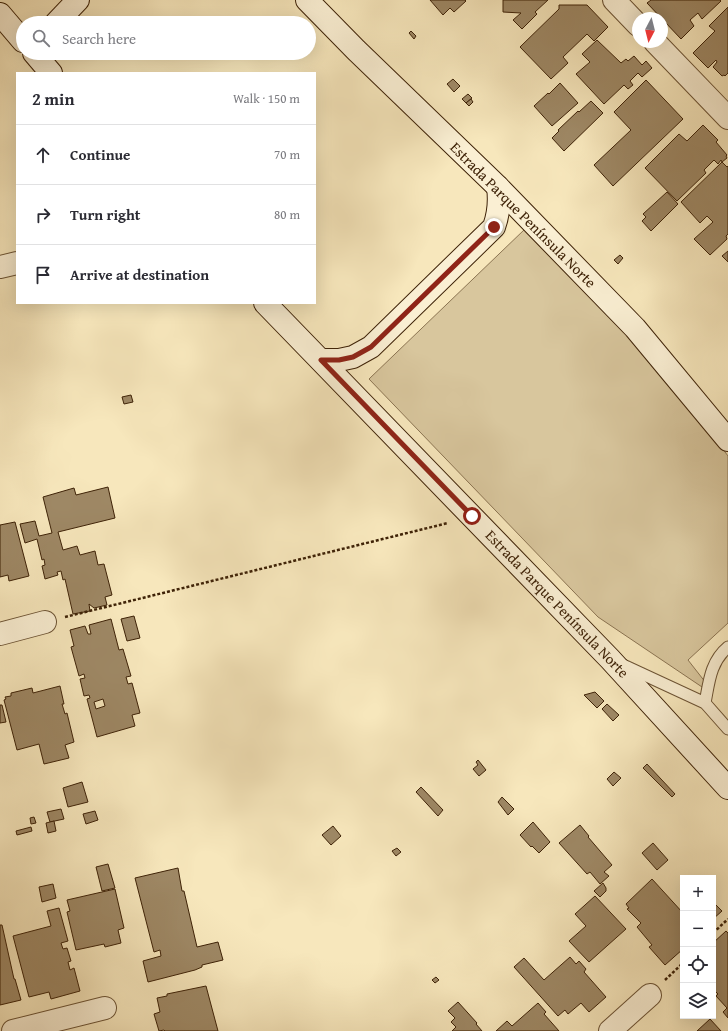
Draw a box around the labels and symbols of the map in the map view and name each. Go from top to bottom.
north arrow [632,12,668,48]
street label: Estrada Parque Península Norte [446,137,601,292]
route end [485,218,503,236]
route start [463,507,481,525]
street label: Estrada Parque Península Norte [481,525,634,682]

